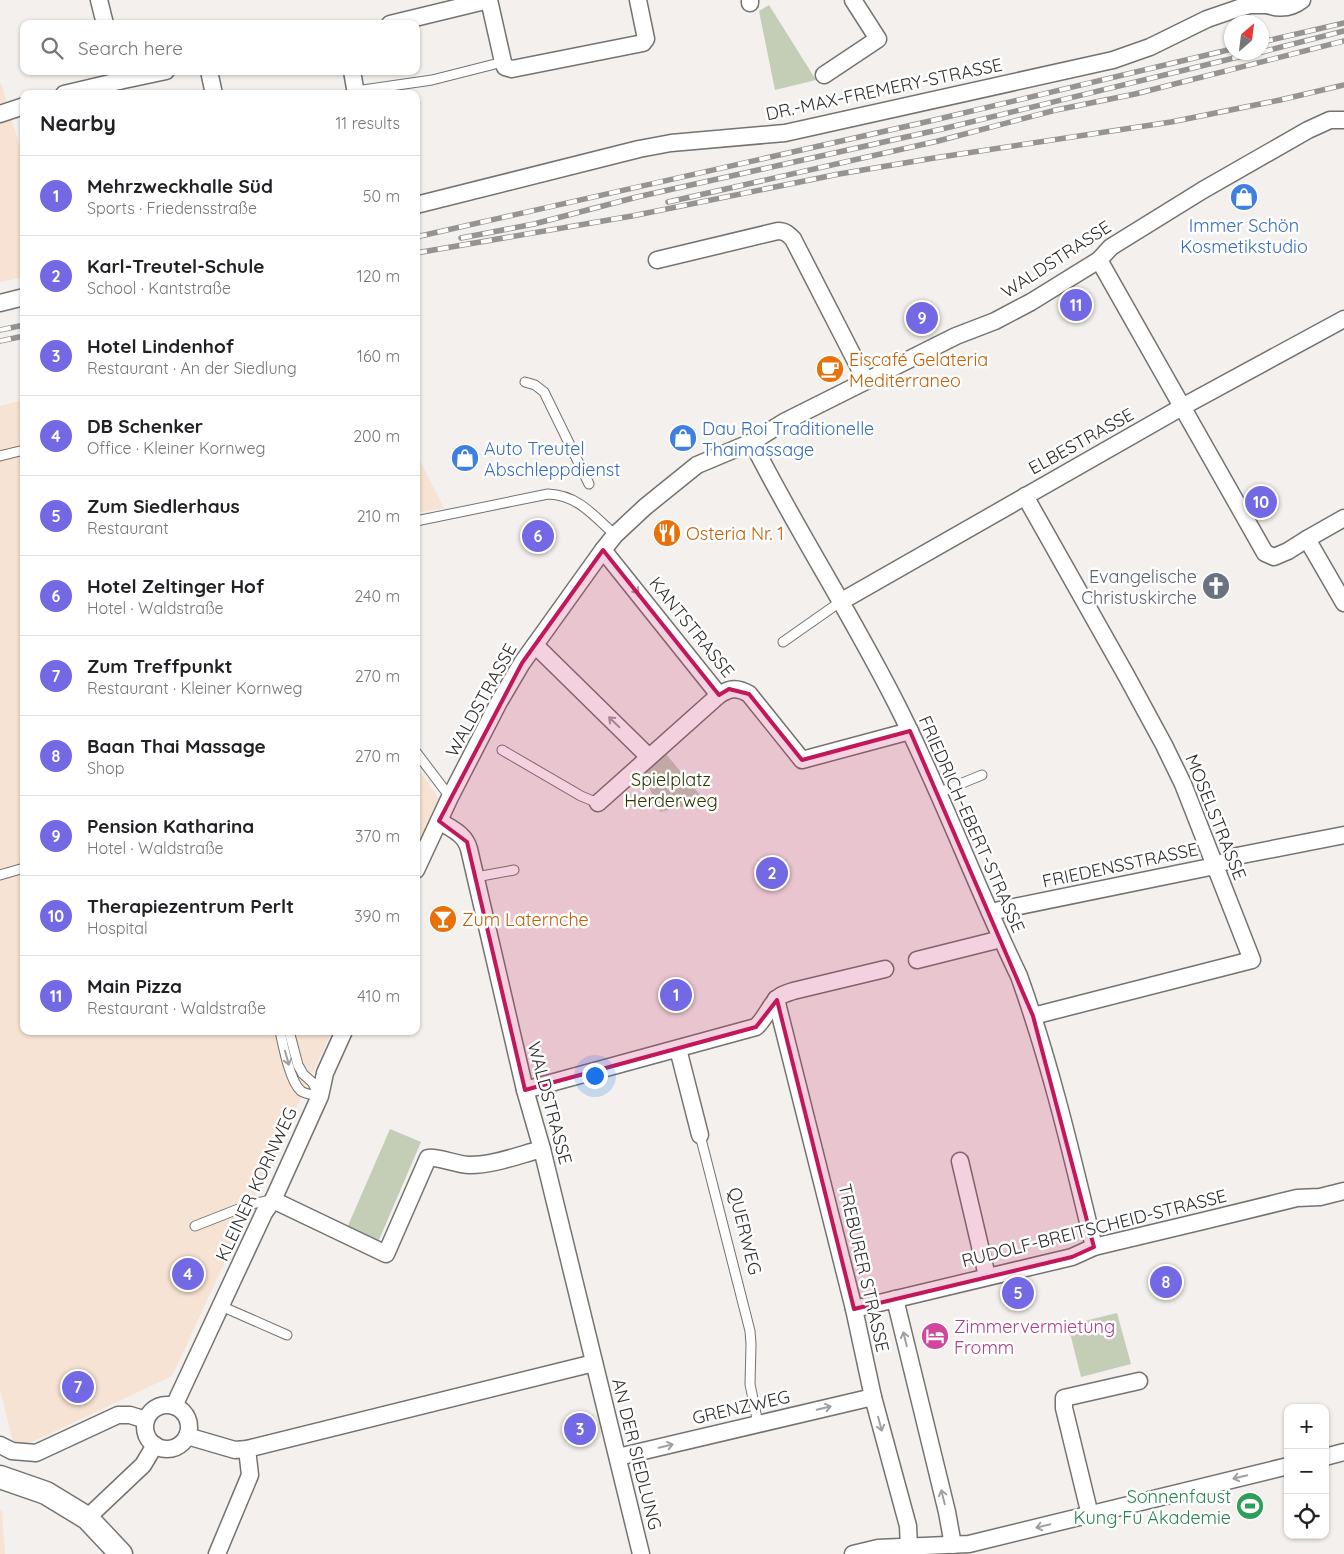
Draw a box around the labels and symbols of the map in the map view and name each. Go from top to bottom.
north arrow [1224,15,1269,60]
street label: DR.-MAX-FREMERY-STRASSE [764,53,1004,125]
shop icon: Immer Schön Kosmetikstudio [1229,182,1259,212]
place label: Immer Schön Kosmetikstudio [1180,214,1308,258]
street label: WALDSTRASSE [997,215,1115,303]
pin: 11 [1060,286,1092,324]
pin: 9 [906,299,938,337]
place label: Eiscafé Gelateria Mediterraneo [849,348,988,392]
cafe icon: Eiscafé Gelateria Mediterraneo [815,354,845,384]
street label: ELBESTRASSE [1024,403,1138,479]
place label: Dau Roi Traditionelle Thaimassage [702,417,874,461]
shop icon: Dau Roi Traditionelle Thaimassage [668,423,698,453]
place label: Auto Treutel Abschleppdienst [484,437,620,481]
shop icon: Auto Treutel Abschleppdienst [450,443,480,473]
pin: 10 [1245,483,1277,521]
pin: 6 [522,517,554,555]
restaurant icon: Osteria Nr. 1 [652,518,682,548]
place label: Osteria Nr. 1 [686,522,784,545]
place label: Evangelische Christuskirche [1081,565,1197,609]
church icon: Evangelische Christuskirche [1201,571,1231,601]
street label: KANTSTRASSE [644,572,740,682]
one-way arrow [628,581,639,594]
street label: WALDSTRASSE [440,639,522,761]
street label: FRIEDRICH-EBERT-STRASSE [914,712,1030,936]
one-way arrow [608,716,620,729]
street label: MOSELSTRASSE [1180,751,1252,883]
park label: Spielplatz Herderweg [624,768,718,812]
street label: FRIEDENSSTRASSE [1040,837,1200,893]
pin: 2 [756,854,788,892]
bar icon: Zum Laternche [428,904,458,934]
place label: Zum Laternche [462,908,589,931]
pin: 1 [660,976,692,1014]
street label: WALDSTRASSE [523,1039,577,1167]
one-way arrow [282,1050,292,1066]
your location [582,1063,608,1089]
street label: KLEINER KORNWEG [210,1103,302,1265]
street label: TREBURER STRASSE [833,1182,895,1354]
street label: RUDOLF-BREITSCHEID-STRASSE [959,1184,1229,1272]
street label: QUERWEG [723,1185,767,1277]
pin: 4 [172,1255,204,1293]
pin: 8 [1150,1263,1182,1301]
pin: 5 [1002,1274,1034,1312]
place label: Zimmervermietung Fromm [954,1315,1115,1359]
hotel icon: Zimmervermietung Fromm [920,1321,950,1351]
one-way arrow [900,1332,909,1348]
pin: 7 [62,1368,94,1406]
street label: AN DER SIEDLUNG [607,1376,667,1532]
street label: GRENZWEG [690,1385,792,1429]
one-way arrow [815,1403,831,1412]
pin: 3 [564,1410,596,1448]
one-way arrow [876,1416,886,1432]
one-way arrow [657,1441,673,1450]
one-way arrow [1233,1473,1249,1482]
place label: Sonnenfaust Kung Fu Akademie [1074,1485,1231,1529]
one-way arrow [938,1490,948,1506]
sports icon: Sonnenfaust Kung Fu Akademie [1235,1491,1265,1521]
one-way arrow [1035,1522,1051,1531]

